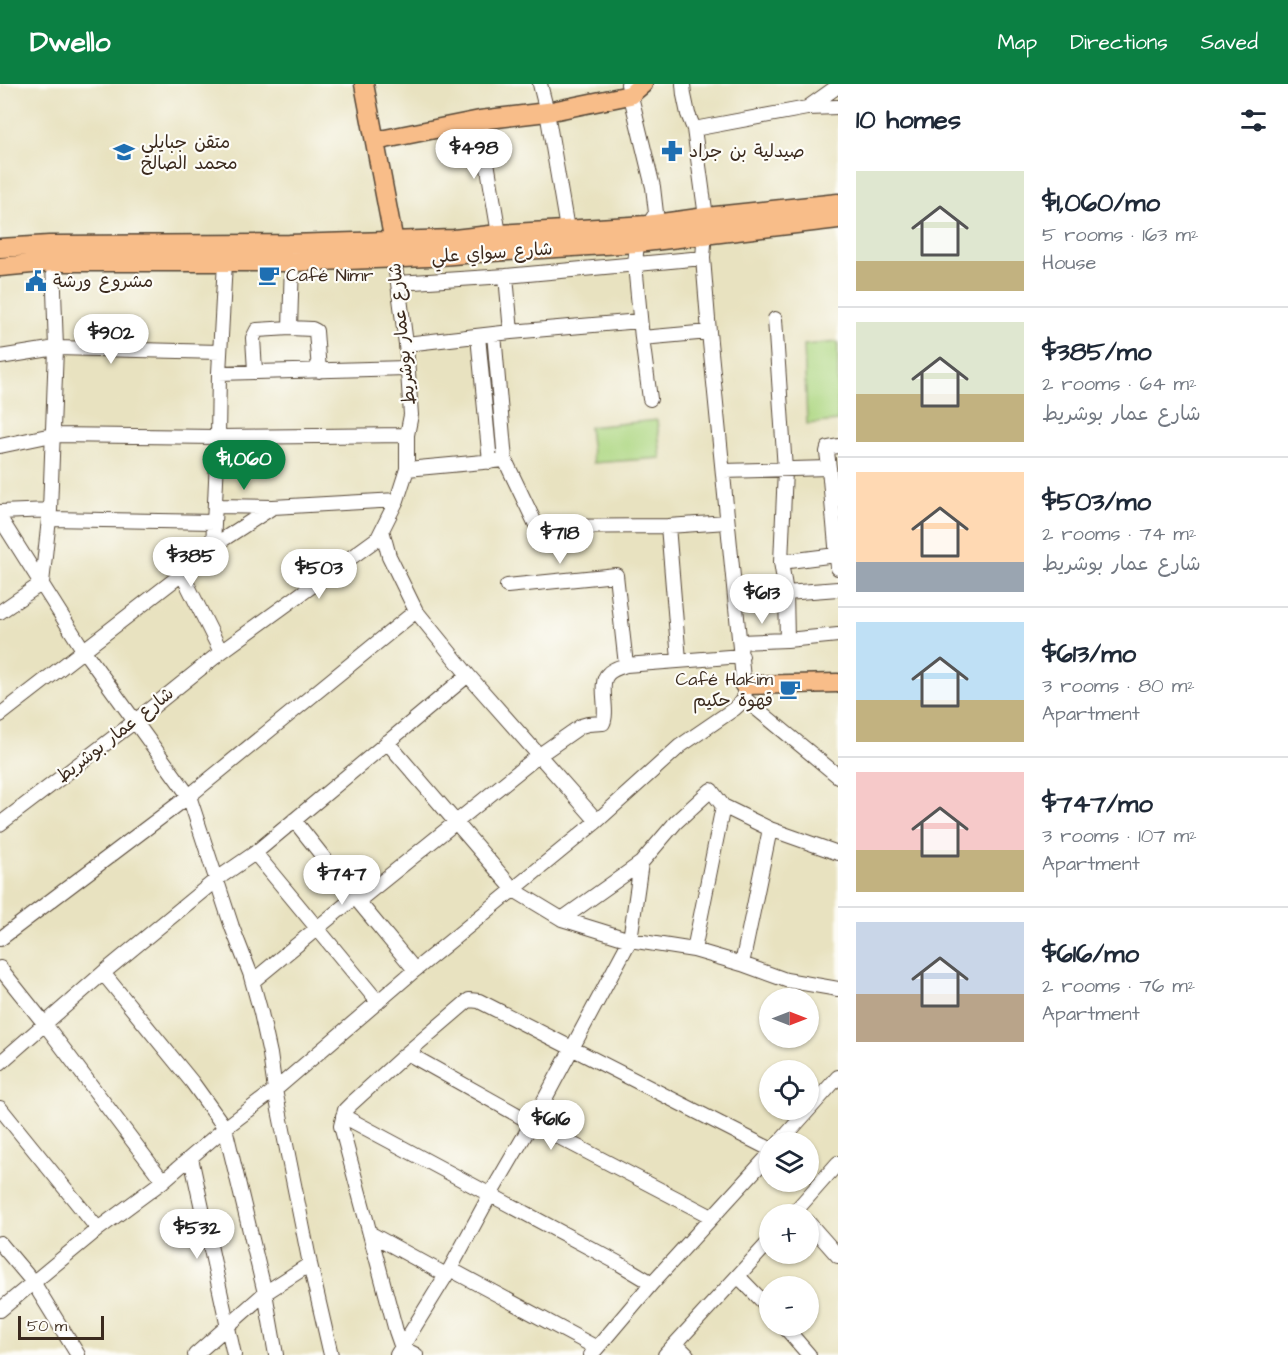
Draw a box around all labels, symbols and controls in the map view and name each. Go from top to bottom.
text: Dwello [30,23,111,62]
text: Map [997,28,1037,57]
text: Directions [1070,28,1168,57]
text: Saved [1201,28,1258,57]
text: 10 homes [856,102,961,138]
icon: filters [1237,104,1270,137]
pin: $498 [438,129,510,180]
place label: متقن جبايلي محمد الصالح [141,130,238,176]
text: $498 [449,134,499,162]
pharmacy icon: صيدلية بن جراد [660,139,684,163]
place label: صيدلية بن جراد [689,139,805,164]
school or university icon: متقن جبايلي محمد الصالح [112,140,136,164]
text: $1,060/mo [1042,185,1160,221]
icon: home [904,195,976,267]
text: 5 rooms · 163 m² [1042,221,1198,249]
street label: شارع سواي علي [431,236,554,273]
text: House [1042,249,1096,277]
street label: شارع عمار بوشريط [382,262,422,406]
cafe icon: Café Nimr [257,263,281,287]
place label: Café Nimr [286,263,374,288]
public building icon: مشروع ورشة [24,269,48,293]
place label: مشروع ورشة [53,269,153,294]
pin: $902 [75,314,147,365]
text: $902 [88,319,134,347]
text: $385/mo [1042,334,1152,370]
icon: home [904,346,976,418]
text: 2 rooms · 64 m² [1042,370,1197,398]
text: شارع عمار بوشريط [1042,400,1201,428]
pin: $1,060 [195,440,293,491]
text: $1,060 [216,445,272,473]
text: $503/mo [1042,484,1151,520]
icon: home [904,496,976,568]
pin: $718 [524,514,596,565]
text: $718 [541,519,579,547]
text: 2 rooms · 74 m² [1042,520,1196,548]
pin: $385 [155,537,227,588]
text: $385 [167,542,215,570]
pin: $503 [283,549,355,600]
text: شارع عمار بوشريط [1042,550,1201,578]
text: $503 [295,554,343,582]
pin: $613 [726,574,798,625]
text: $613 [744,579,780,607]
text: $613/mo [1042,636,1136,672]
icon: home [904,646,976,718]
place label: Café Hakim قهوة حكيم [676,667,773,714]
text: 3 rooms · 80 m² [1042,672,1195,700]
cafe icon: Café Hakim قهوة حكيم [778,677,802,701]
street label: شارع عمار بوشريط [51,681,179,789]
text: Apartment [1042,700,1140,728]
text: $747/mo [1042,786,1153,822]
icon: home [904,796,976,868]
text: 3 rooms · 107 m² [1042,822,1197,850]
text: Apartment [1042,850,1140,878]
pin: $747 [306,855,378,906]
text: $747 [317,860,367,888]
text: $616/mo [1042,936,1139,972]
icon: home [904,946,976,1018]
text: 2 rooms · 76 m² [1042,972,1195,1000]
north arrow [759,988,819,1048]
map controls [759,988,819,1336]
text: Apartment [1042,1000,1140,1028]
button: locate [759,1060,819,1120]
pin: $616 [515,1100,587,1151]
text: $616 [532,1105,570,1133]
button: layers [759,1132,819,1192]
button: + [759,1204,819,1264]
pin: $532 [161,1209,233,1260]
text: $532 [174,1214,220,1242]
button: − [759,1276,819,1336]
scale bar [18,1313,104,1340]
text: 50 m [27,1315,67,1337]

